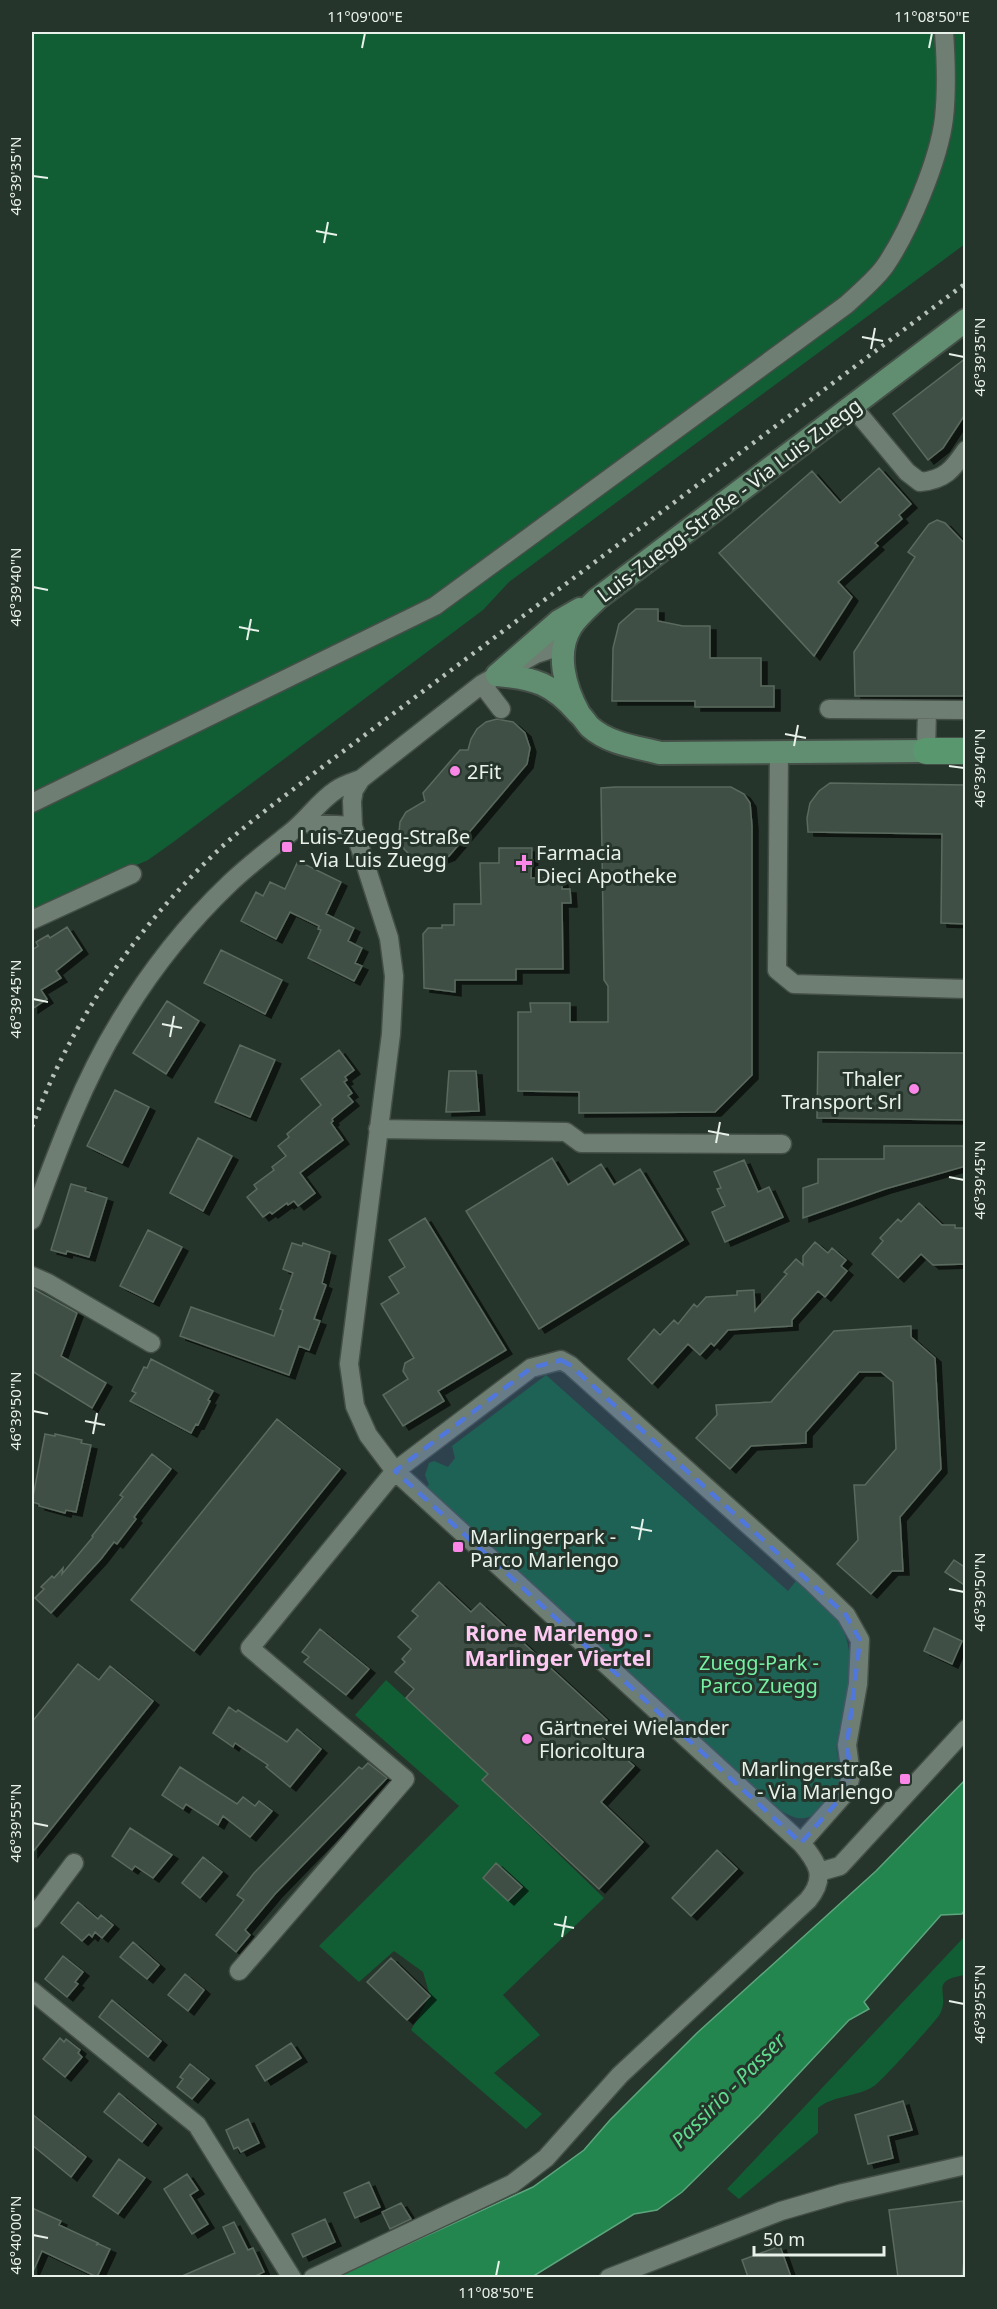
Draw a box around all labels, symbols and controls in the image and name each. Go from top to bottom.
text: 11°09'00"E [327,6,403,26]
text: 11°08'50"E [894,6,970,26]
text: 46°39'35"N [5,137,25,215]
text: 46°39'35"N [969,318,989,396]
street label: Luis-Zuegg-Straße - Via Luis Zuegg [591,392,867,608]
text: 46°39'40"N [5,548,25,626]
text: 46°39'40"N [969,729,989,807]
place label: 2Fit [467,758,501,785]
marker: 2Fit [448,764,462,778]
place label: Luis-Zuegg-Straße - Via Luis Zuegg [299,823,470,873]
place label: Farmacia Dieci Apotheke [536,839,677,889]
marker: Luis-Zuegg-Straße - Via Luis Zuegg [280,840,294,854]
marker: Farmacia Dieci Apotheke [517,856,531,870]
text: 46°39'45"N [5,960,25,1038]
place label: Thaler Transport Srl [781,1065,902,1115]
marker: Thaler Transport Srl [907,1082,921,1096]
text: 46°39'45"N [969,1141,989,1219]
text: 46°39'50"N [5,1372,25,1450]
place label: Marlingerpark - Parco Marlengo [470,1523,619,1573]
marker: Marlingerpark - Parco Marlengo [451,1540,465,1554]
text: 46°39'50"N [969,1553,989,1631]
district label: Rione Marlengo - Marlinger Viertel [465,1617,651,1672]
park label: Zuegg-Park - Parco Zuegg [699,1649,819,1699]
place label: Gärtnerei Wielander Floricoltura [539,1714,729,1764]
marker: Gärtnerei Wielander Floricoltura [520,1732,534,1746]
place label: Marlingerstraße - Via Marlengo [741,1755,893,1805]
marker: Marlingerstraße - Via Marlengo [898,1772,912,1786]
text: 46°39'55"N [5,1784,25,1862]
text: 46°39'55"N [969,1965,989,2043]
water label: Passirio - Passer [665,2025,793,2153]
text: 46°40'00"N [5,2196,25,2274]
scale bar [754,2219,884,2257]
text: 50 m [763,2227,805,2251]
text: 11°08'50"E [458,2282,534,2302]

